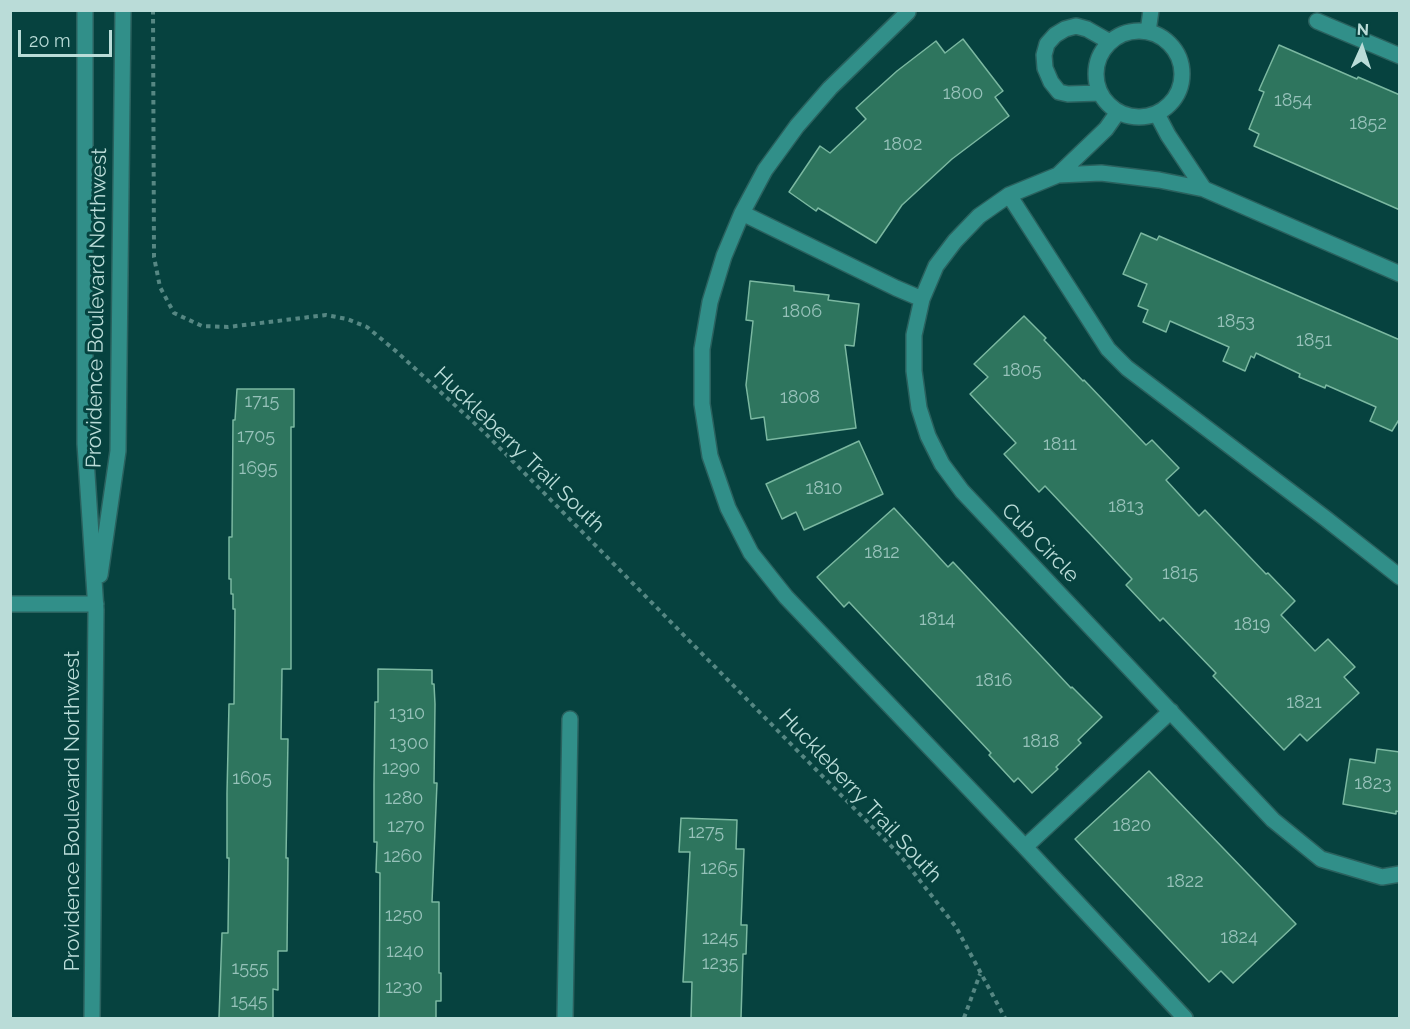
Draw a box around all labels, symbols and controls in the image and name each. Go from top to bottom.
scale bar [21,18,116,56]
north arrow [1332,18,1392,78]
text: N [1356,20,1370,39]
text: 20 m [29,30,71,51]
house number: 1800 [943,83,983,105]
house number: 1854 [1274,90,1312,112]
house number: 1852 [1349,113,1387,135]
house number: 1802 [884,134,922,156]
street label: Providence Boulevard Northwest [82,148,112,468]
house number: 1806 [782,301,822,323]
house number: 1853 [1217,311,1255,333]
house number: 1851 [1296,330,1332,352]
house number: 1805 [1002,360,1042,382]
street label: Huckleberry Trail South [428,362,610,538]
house number: 1808 [780,387,820,409]
house number: 1715 [245,391,279,413]
house number: 1705 [237,426,275,448]
house number: 1811 [1043,434,1077,456]
house number: 1695 [239,458,277,480]
house number: 1810 [805,478,843,500]
house number: 1813 [1108,496,1144,518]
street label: Cub Circle [996,498,1084,588]
house number: 1812 [864,542,900,564]
house number: 1815 [1162,563,1198,585]
house number: 1814 [919,609,955,631]
house number: 1819 [1234,614,1270,636]
street label: Providence Boulevard Northwest [60,651,86,971]
house number: 1816 [976,670,1012,692]
house number: 1821 [1286,692,1322,714]
house number: 1310 [389,703,425,725]
street label: Huckleberry Trail South [773,704,947,888]
house number: 1818 [1023,731,1059,753]
house number: 1300 [389,733,429,755]
house number: 1290 [382,758,420,780]
house number: 1605 [232,768,272,790]
house number: 1823 [1354,773,1392,795]
house number: 1280 [385,788,423,810]
house number: 1820 [1113,815,1151,837]
house number: 1270 [387,816,425,838]
house number: 1275 [688,822,724,844]
house number: 1260 [384,846,422,868]
house number: 1265 [700,858,738,880]
house number: 1822 [1166,871,1204,893]
house number: 1250 [385,905,423,927]
house number: 1824 [1220,927,1258,949]
house number: 1245 [702,928,738,950]
house number: 1240 [386,941,424,963]
house number: 1235 [702,953,738,975]
house number: 1555 [231,958,269,980]
house number: 1230 [385,977,423,999]
house number: 1545 [230,991,268,1013]

